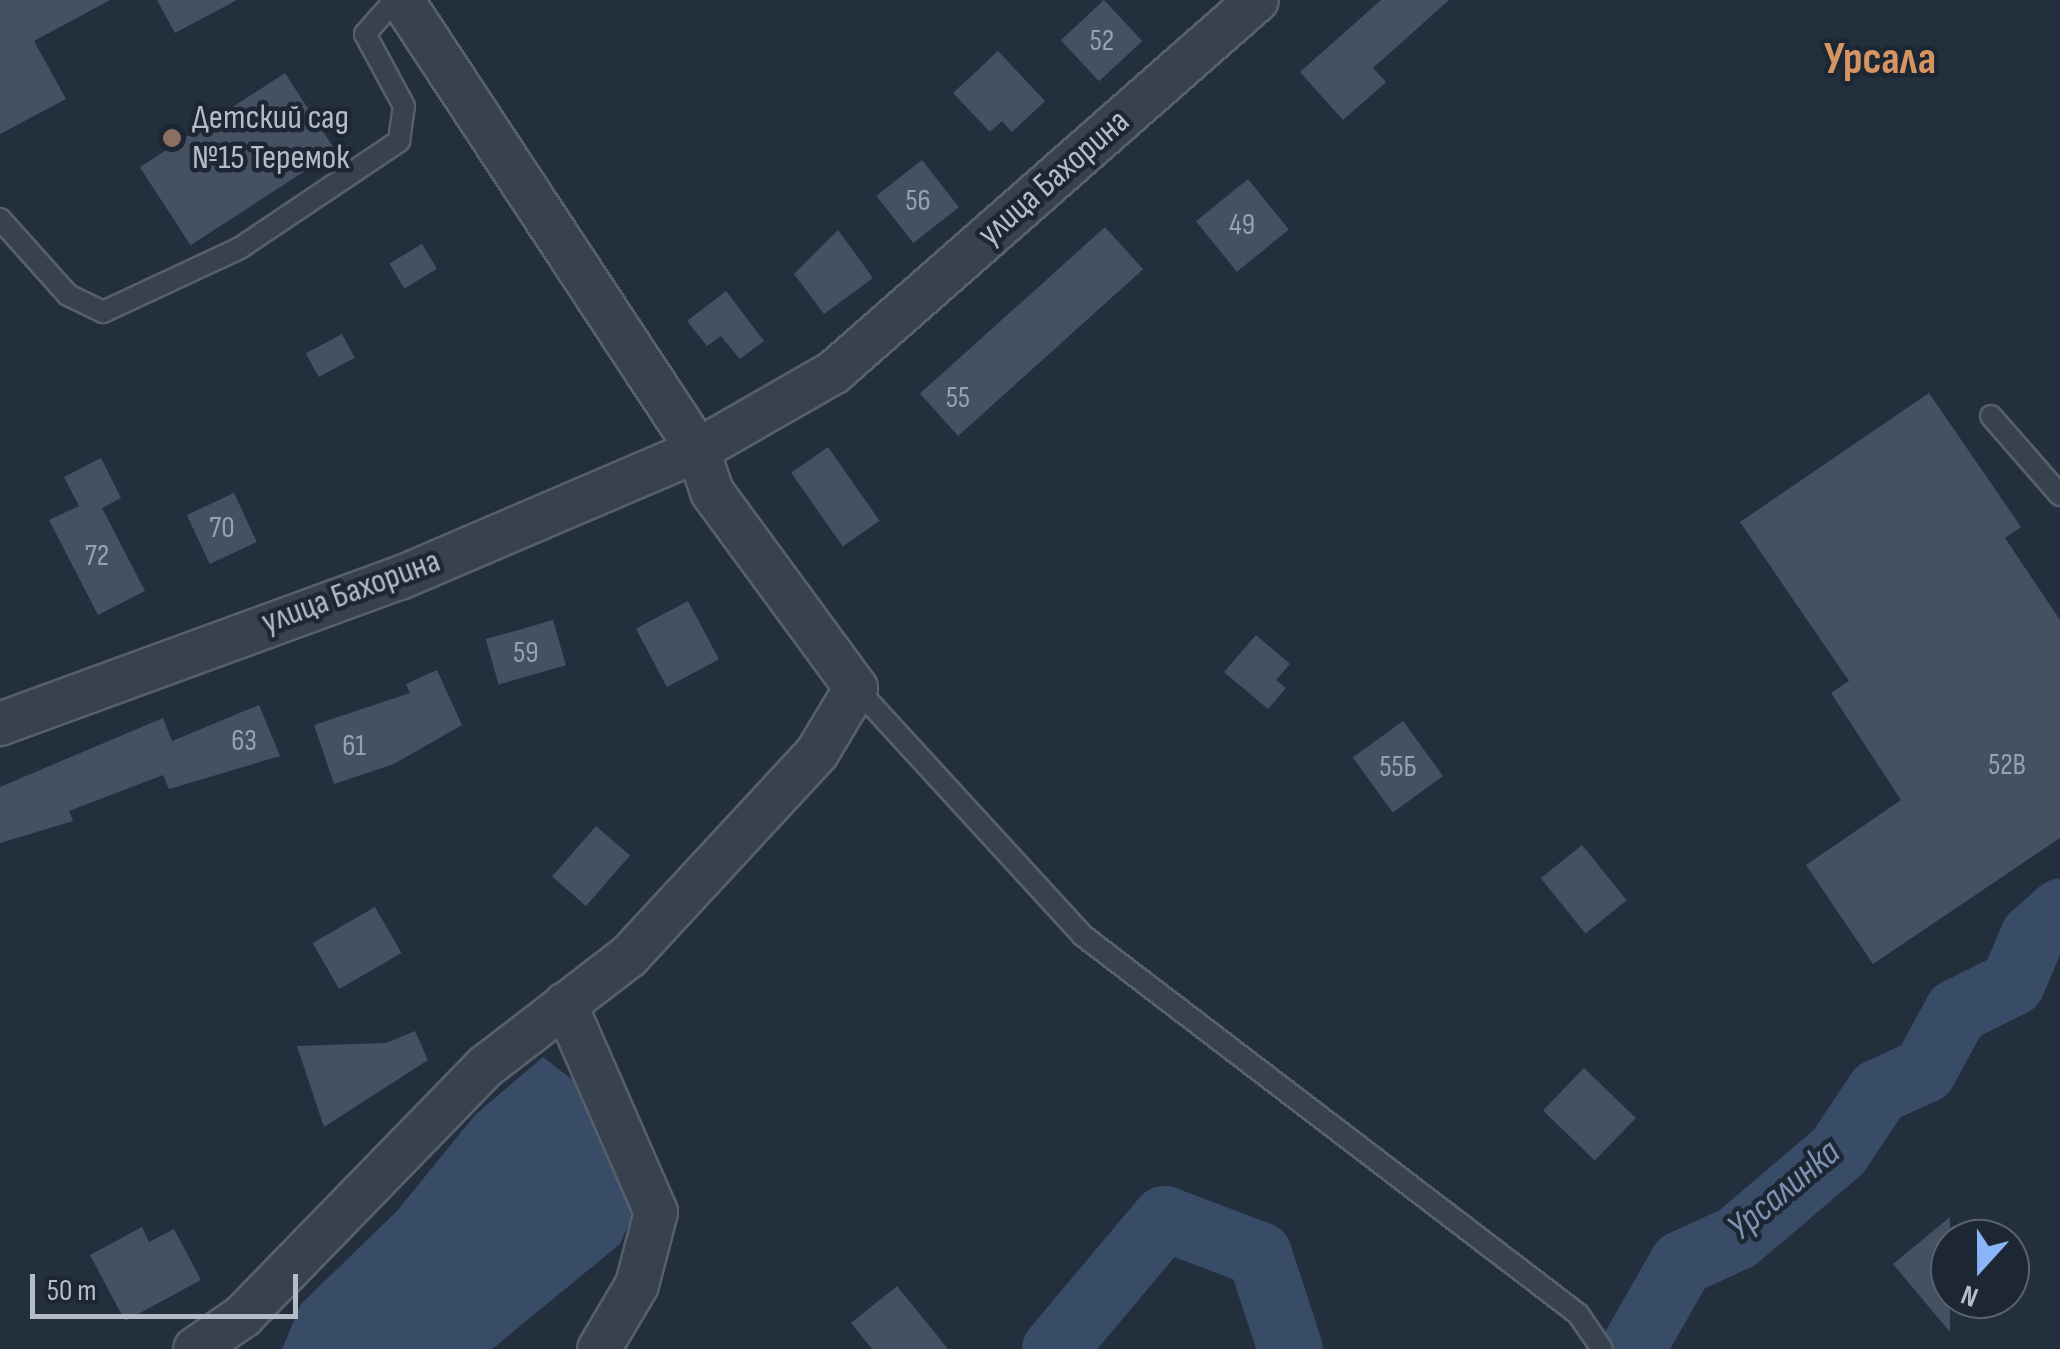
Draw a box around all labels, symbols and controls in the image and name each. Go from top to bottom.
house number: 52 [1090,23,1114,59]
district label: Урсала [1824,33,1936,87]
place label: Детский сад №15 Теремок [192,97,349,179]
street label: улица Бахорина [970,101,1138,255]
marker: Детский сад №15 Теремок [161,127,183,149]
house number: 56 [905,183,931,219]
house number: 49 [1229,207,1255,243]
house number: 55 [946,380,970,416]
house number: 70 [209,510,235,546]
house number: 72 [85,538,109,574]
street label: улица Бахорина [256,540,446,644]
house number: 59 [513,635,539,671]
house number: 63 [231,723,257,759]
house number: 61 [342,728,366,764]
house number: 52В [1988,747,2026,783]
house number: 55Б [1379,749,1417,785]
water label: Урсалинка [1718,1130,1850,1250]
north arrow [1930,1219,2030,1319]
scale bar [35,1254,302,1316]
text: 50 m [47,1273,96,1309]
text: N [1957,1278,1983,1314]

